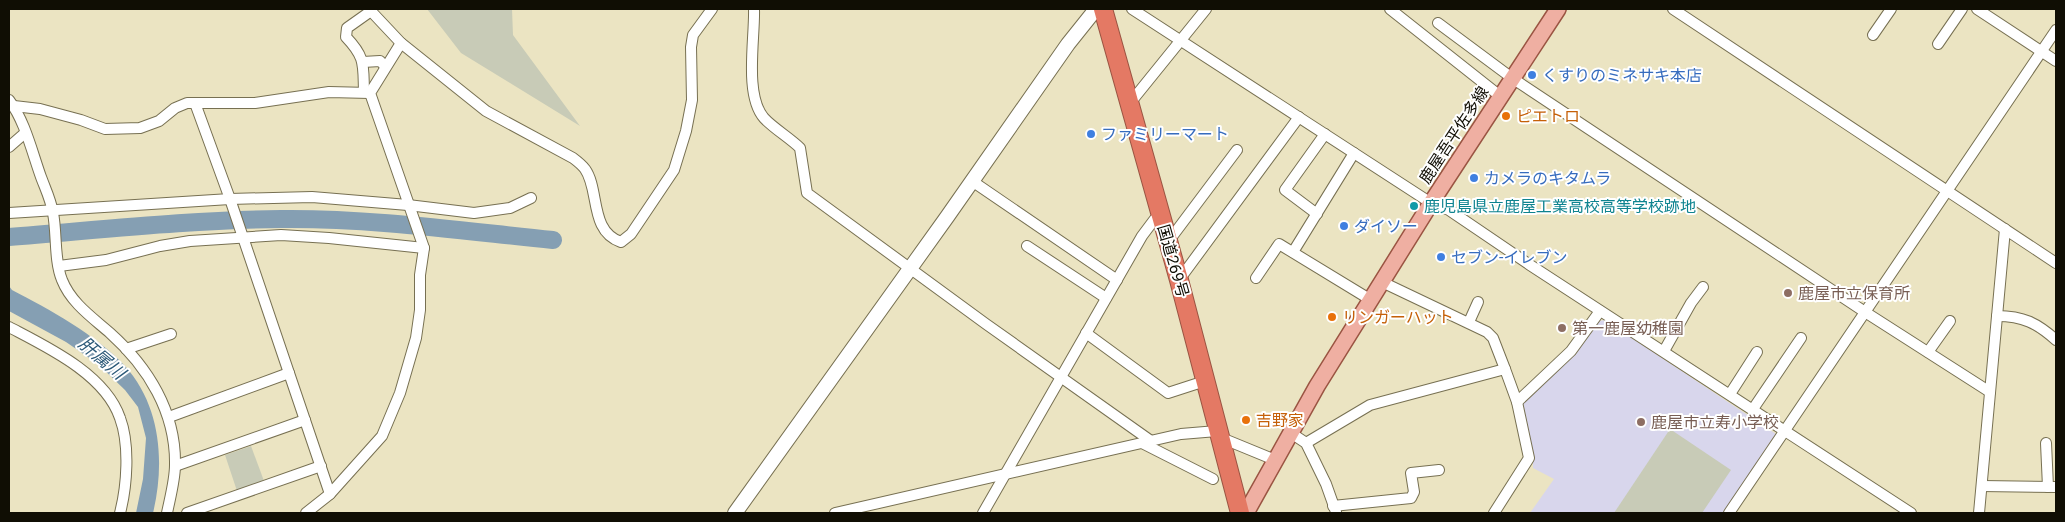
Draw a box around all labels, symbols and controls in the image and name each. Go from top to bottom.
place label: くすりのミネサキ本店 [1542,66,1702,85]
marker: くすりのミネサキ本店 [1526,69,1538,81]
street label: 鹿屋吾平佐多線 [1416,83,1492,187]
place label: ピエトロ [1516,107,1580,126]
marker: ピエトロ [1500,110,1512,122]
place label: ファミリーマート [1101,125,1229,144]
marker: ファミリーマート [1085,128,1097,140]
place label: カメラのキタムラ [1484,169,1611,188]
marker: カメラのキタムラ [1468,172,1480,184]
place label: 鹿児島県立鹿屋工業高校高等学校跡地 [1424,197,1696,216]
marker: 鹿児島県立鹿屋工業高校高等学校跡地 [1408,200,1420,212]
place label: ダイソー [1354,217,1418,236]
marker: ダイソー [1338,220,1350,232]
street label: 国道269号 [1154,222,1192,300]
place label: セブン-イレブン [1451,248,1567,267]
marker: セブン-イレブン [1435,251,1447,263]
place label: 鹿屋市立保育所 [1798,284,1910,303]
marker: 鹿屋市立保育所 [1782,287,1794,299]
place label: リンガーハット [1342,308,1454,327]
marker: リンガーハット [1326,311,1338,323]
place label: 第一鹿屋幼稚園 [1572,319,1684,338]
marker: 第一鹿屋幼稚園 [1556,322,1568,334]
water label: 肝属川 [75,333,131,385]
place label: 吉野家 [1256,411,1304,430]
place label: 鹿屋市立寿小学校 [1651,413,1779,432]
marker: 吉野家 [1240,414,1252,426]
marker: 鹿屋市立寿小学校 [1635,416,1647,428]

